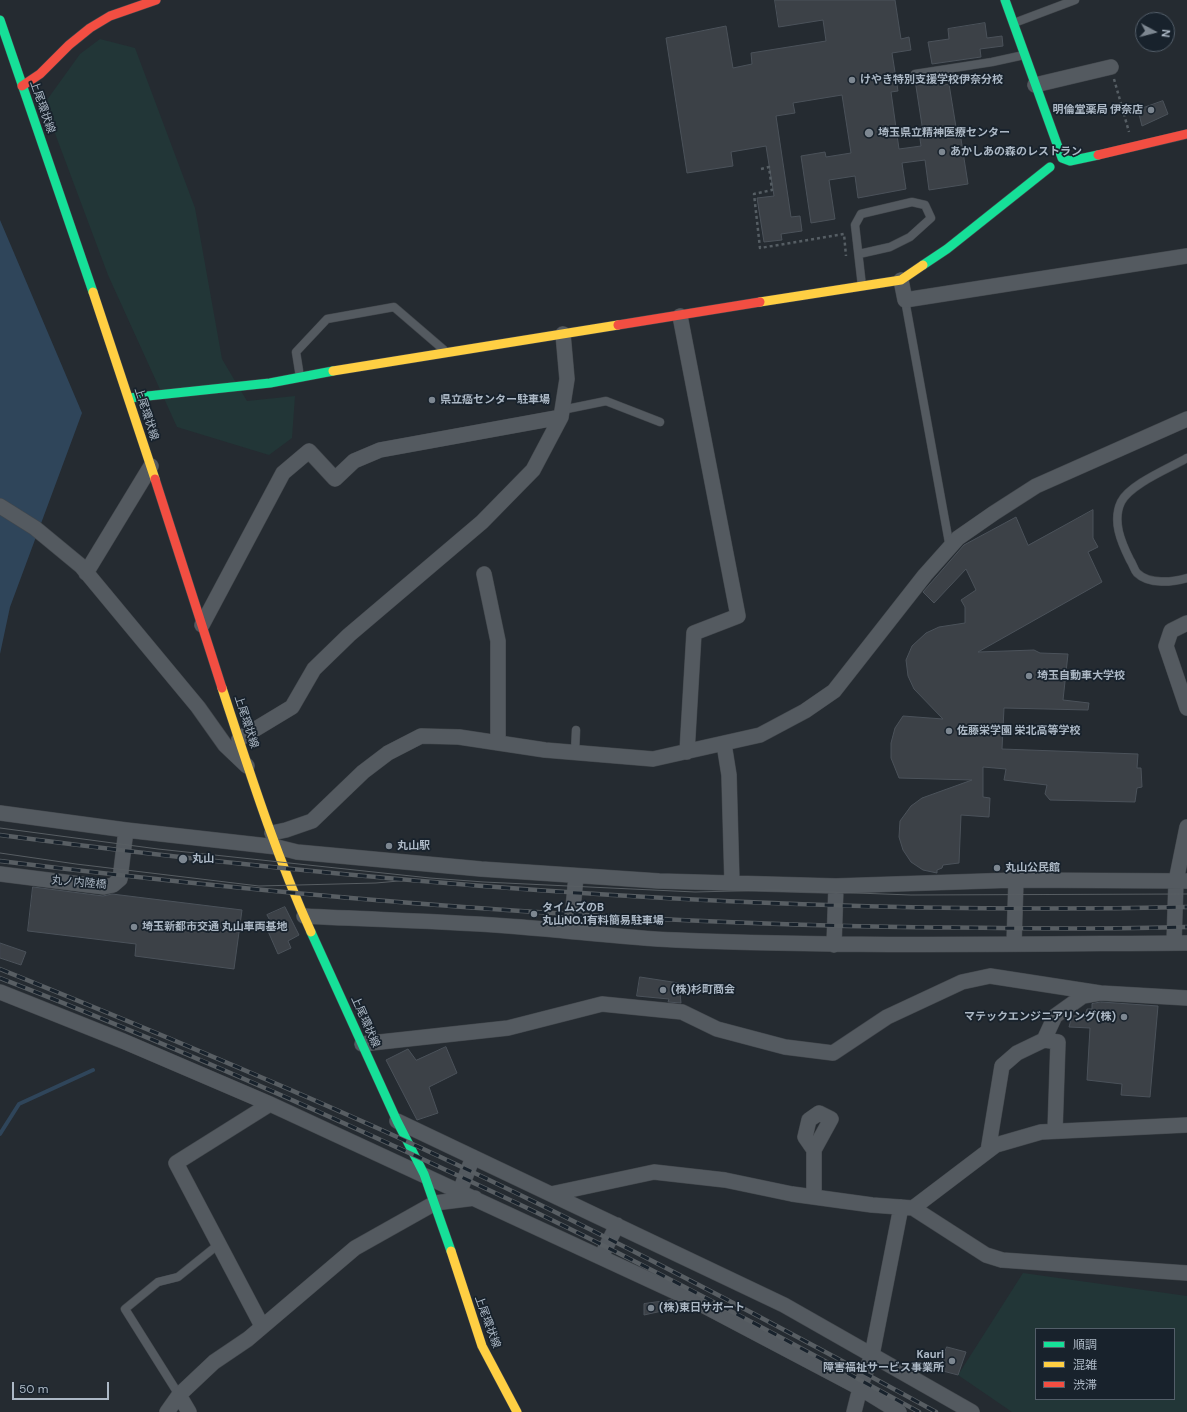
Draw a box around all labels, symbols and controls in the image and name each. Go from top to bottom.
north arrow [1135,12,1175,52]
text: N [1158,29,1173,38]
place label: けやき特別支援学校伊奈分校 [860,73,1003,87]
marker: けやき特別支援学校伊奈分校 [847,75,857,85]
street label: 上尾環状線 [27,79,57,135]
place label: 明倫堂薬局 伊奈店 [1052,103,1143,117]
marker: 明倫堂薬局 伊奈店 [1146,105,1156,115]
place label: 埼玉県立精神医療センター [878,126,1010,140]
marker: 埼玉県立精神医療センター [863,127,875,139]
place label: あかしあの森のレストラン [950,145,1082,159]
marker: あかしあの森のレストラン [937,147,947,157]
street label: 上尾環状線 [131,386,161,442]
place label: 県立癌センター駐車場 [440,393,550,407]
marker: 県立癌センター駐車場 [427,395,437,405]
place label: 埼玉自動車大学校 [1037,669,1125,683]
marker: 埼玉自動車大学校 [1024,671,1034,681]
street label: 上尾環状線 [231,694,261,750]
place label: 佐藤栄学園 栄北高等学校 [957,724,1081,738]
marker: 佐藤栄学園 栄北高等学校 [944,726,954,736]
place label: 丸山駅 [397,839,430,853]
marker: 丸山駅 [384,841,394,851]
place label: 丸山 [192,852,214,866]
marker: 丸山 [177,853,189,865]
place label: 丸山公民館 [1005,861,1060,875]
marker: 丸山公民館 [992,863,1002,873]
street label: 丸ノ内陸橋 [51,874,107,892]
place label: タイムズのB 丸山NO.1有料簡易駐車場 [542,901,664,927]
marker: タイムズのB 丸山NO.1有料簡易駐車場 [529,909,539,919]
place label: 埼玉新都市交通 丸山車両基地 [142,920,288,934]
marker: 埼玉新都市交通 丸山車両基地 [129,922,139,932]
place label: (株)杉町商会 [671,983,735,997]
marker: (株)杉町商会 [658,985,668,995]
street label: 上尾環状線 [348,994,382,1050]
place label: マテックエンジニアリング(株) [964,1010,1116,1024]
marker: マテックエンジニアリング(株) [1119,1012,1129,1022]
street label: 上尾環状線 [471,1294,503,1350]
place label: (株)東日サポート [659,1301,745,1315]
marker: (株)東日サポート [646,1303,656,1313]
legend [1035,1328,1175,1400]
text: 順調 [1073,1337,1097,1353]
place label: Kauri 障害福祉サービス事業所 [823,1348,944,1374]
marker: Kauri 障害福祉サービス事業所 [947,1356,957,1366]
text: 混雑 [1073,1357,1097,1373]
scale bar [14,1374,111,1400]
text: 渋滞 [1073,1377,1097,1393]
text: 50 m [19,1381,48,1397]

